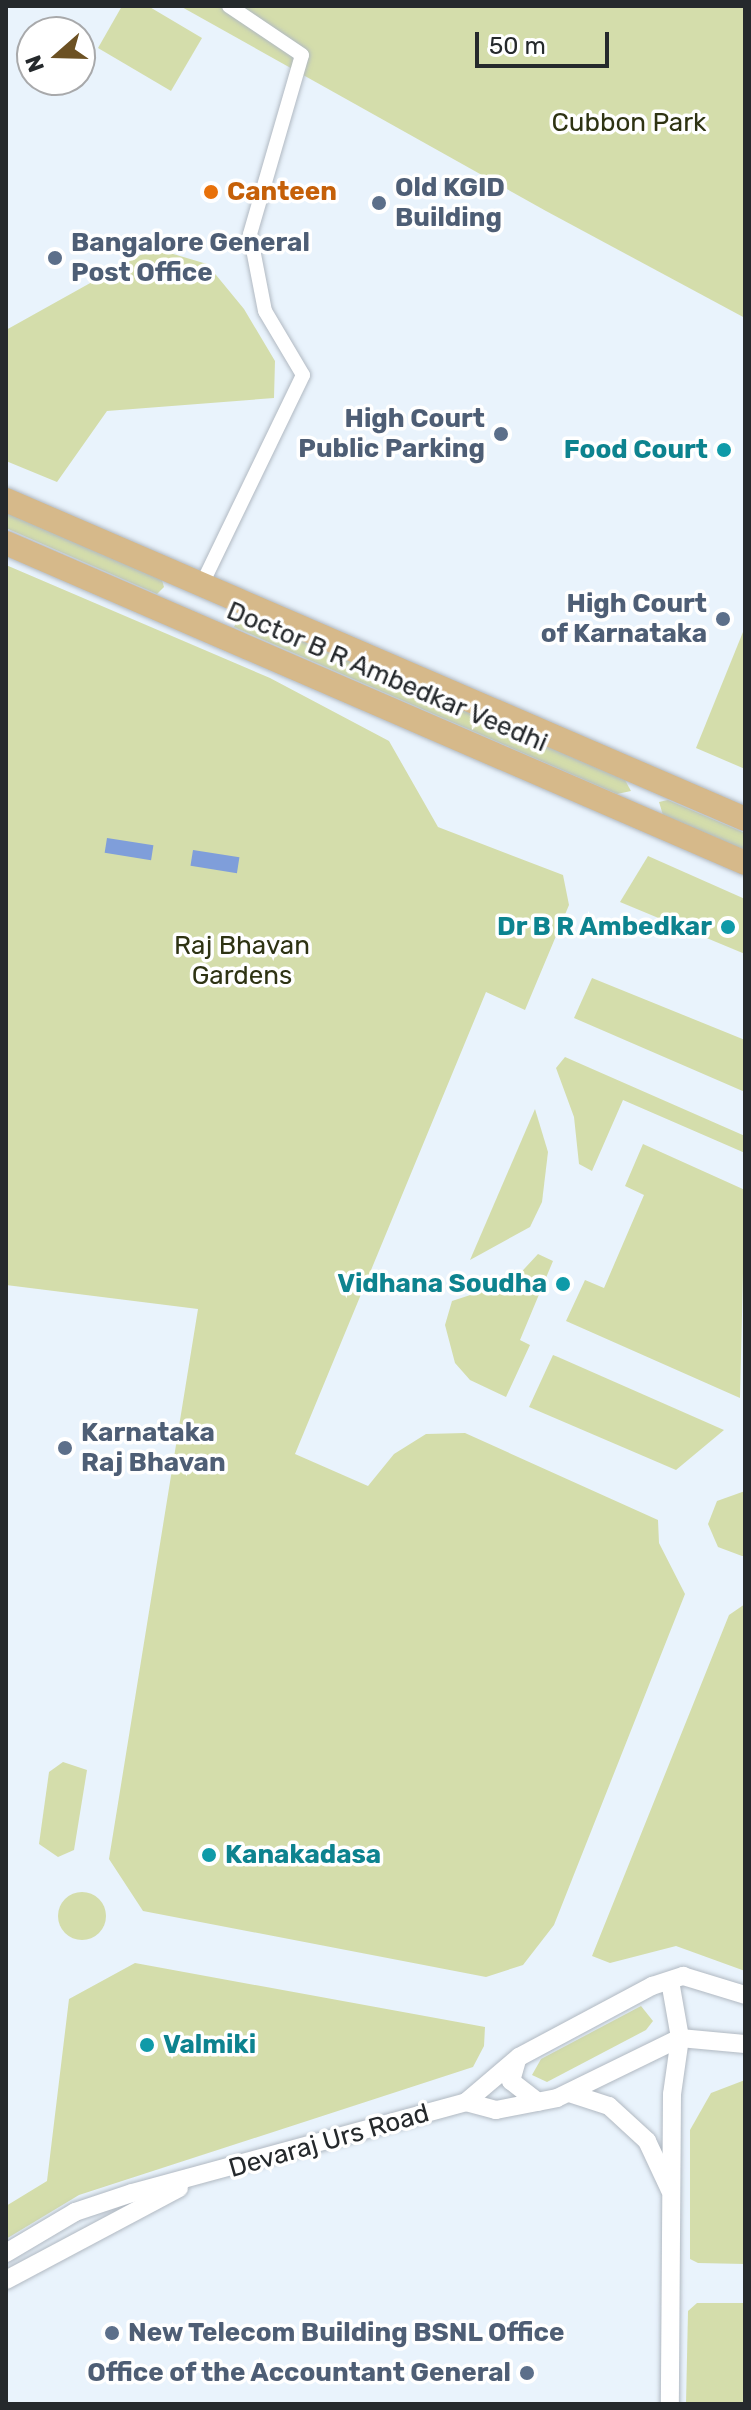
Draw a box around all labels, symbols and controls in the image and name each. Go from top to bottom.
north arrow [16,16,96,96]
scale bar [479,16,613,66]
text: 50 m [489,32,546,60]
text: N [19,52,50,76]
park label: Cubbon Park [551,107,707,139]
place label: Old KGID Building [395,172,505,234]
place label: Canteen [227,176,337,208]
marker: Canteen [202,183,220,201]
marker: Old KGID Building [370,194,388,212]
place label: Bangalore General Post Office [71,227,310,288]
marker: Bangalore General Post Office [46,249,64,267]
place label: High Court Public Parking [298,403,485,464]
marker: High Court Public Parking [492,425,510,443]
place label: Food Court [564,434,708,466]
marker: Food Court [715,441,733,459]
place label: High Court of Karnataka [540,588,707,650]
street label: Doctor B R Ambedkar Veedhi [221,595,553,759]
marker: High Court of Karnataka [714,610,732,628]
place label: Dr B R Ambedkar [496,911,712,943]
marker: Dr B R Ambedkar [719,918,737,936]
park label: Raj Bhavan Gardens [174,930,310,992]
place label: Vidhana Soudha [337,1268,547,1300]
marker: Vidhana Soudha [554,1275,572,1293]
place label: Karnataka Raj Bhavan [81,1417,226,1478]
marker: Karnataka Raj Bhavan [56,1439,74,1457]
place label: Kanakadasa [225,1839,381,1871]
marker: Kanakadasa [200,1846,218,1864]
place label: Valmiki [163,2029,256,2061]
marker: Valmiki [138,2036,156,2054]
street label: Devaraj Urs Road [225,2097,433,2185]
place label: New Telecom Building BSNL Office [128,2317,566,2349]
marker: New Telecom Building BSNL Office [103,2324,121,2342]
place label: Office of the Accountant General [86,2357,511,2389]
marker: Office of the Accountant General [518,2364,536,2382]

